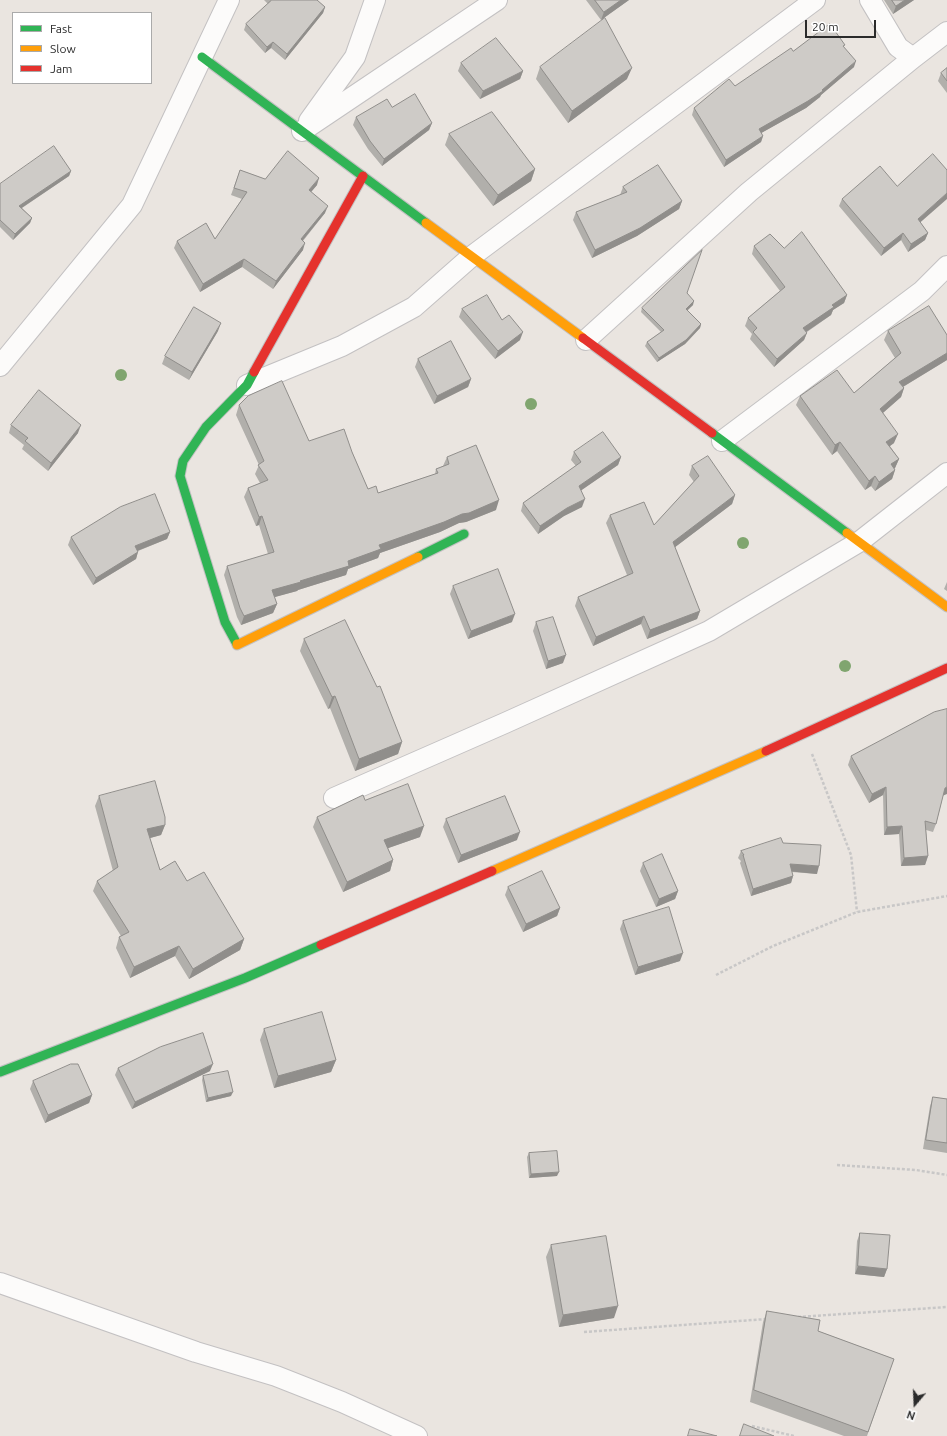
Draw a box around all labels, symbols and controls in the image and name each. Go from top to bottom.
legend [12,12,152,84]
scale bar [807,12,878,38]
text: 20 m [812,20,839,33]
text: Fast [50,22,72,35]
text: Slow [50,42,76,55]
text: Jam [50,62,72,75]
north arrow [895,1384,935,1424]
text: N [905,1408,917,1422]

